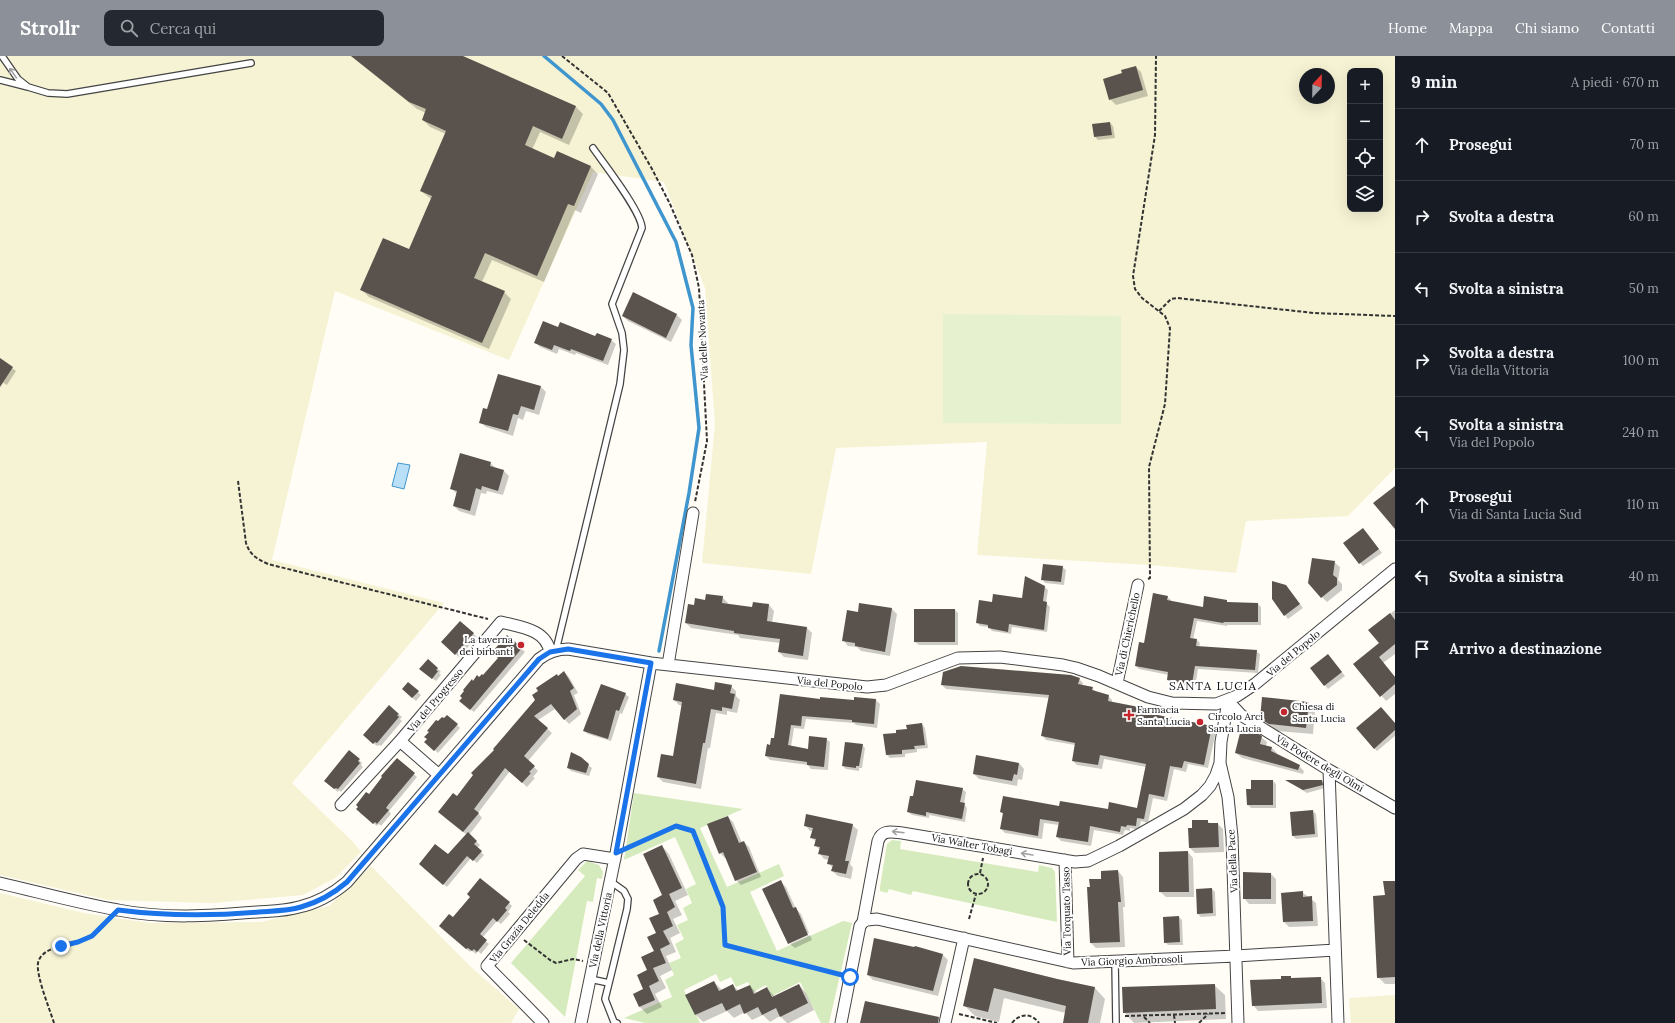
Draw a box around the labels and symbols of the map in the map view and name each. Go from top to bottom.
one-way arrow [9,68,17,79]
north arrow [1299,68,1335,104]
street label: Via delle Novanta [694,300,711,381]
street label: Via di Chierichello [1112,591,1143,678]
street label: Via del Popolo [1263,627,1323,680]
place label: La taverna dei birbanti [460,633,513,658]
marker: La taverna dei birbanti [516,640,526,650]
street label: Via del Progresso [404,665,466,736]
street label: Via del Popolo [795,673,864,693]
district label: SANTA LUCIA [1169,678,1257,693]
place label: Chiesa di Santa Lucia [1292,700,1346,725]
place label: Farmacia Santa Lucia [1137,703,1191,728]
marker: Chiesa di Santa Lucia [1279,707,1289,717]
marker: Farmacia Santa Lucia [1124,710,1134,720]
place label: Circolo Arci Santa Lucia [1208,710,1263,735]
marker: Circolo Arci Santa Lucia [1195,717,1205,727]
street label: Via Podere degli Olmi [1273,732,1366,795]
street label: Via della Pace [1224,828,1241,894]
one-way arrow [892,829,905,836]
street label: Via Walter Tobagi [929,831,1014,858]
one-way arrow [1020,849,1033,857]
street label: Via Torquato Tasso [1059,866,1074,956]
street label: Via Grazia Deledda [486,889,552,966]
street label: Via della Vittoria [586,891,615,970]
route end [52,937,70,955]
street label: Via Giorgio Ambrosoli [1080,952,1183,969]
route start [841,968,859,986]

